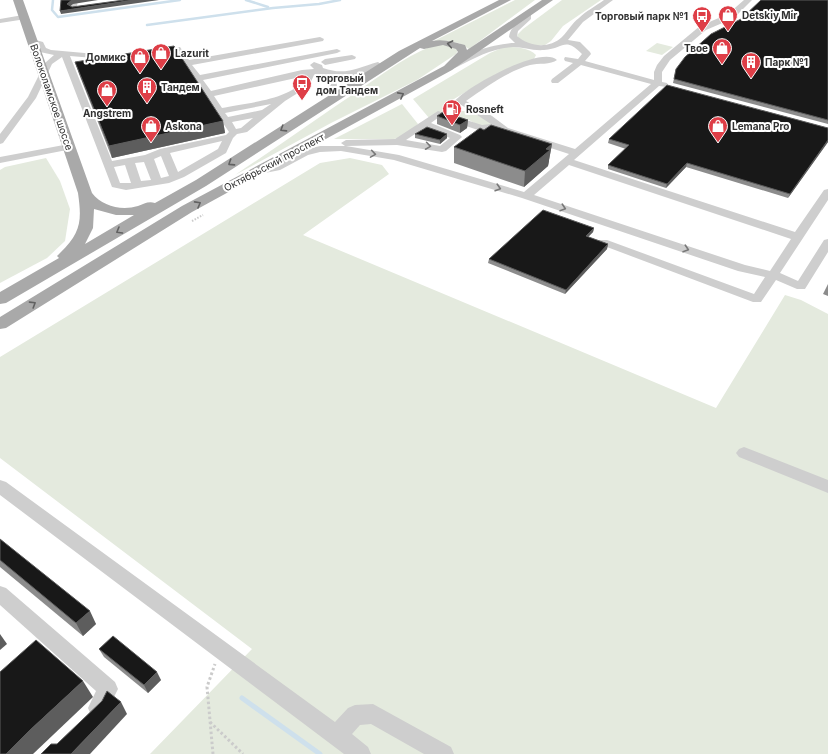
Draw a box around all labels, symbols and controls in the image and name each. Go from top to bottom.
shop icon: Detskiy Mir [717,4,739,32]
bus stop icon: Торговый парк №1 [691,5,713,33]
place label: Detskiy Mir [742,9,797,22]
place label: Торговый парк №1 [595,10,688,22]
shop icon: Твое [711,37,733,65]
one-way arrow [447,40,453,48]
street label: Волоколамское шоссе [28,42,76,152]
shop icon: Lazurit [150,42,172,70]
place label: Твое [684,42,708,54]
shop icon: Домикс [129,46,151,74]
place label: Lazurit [175,47,209,59]
place label: Домикс [85,51,126,63]
building icon: Парк №1 [740,51,762,79]
place label: Парк №1 [765,56,808,68]
place label: торговый дом Тандем [316,72,378,96]
bus stop icon: торговый дом Тандем [291,73,313,101]
building icon: Тандем [136,76,158,104]
shop icon: Angstrem [96,79,118,107]
place label: Тандем [161,81,200,93]
one-way arrow [397,92,404,99]
fuel station icon: Rosneft [441,98,463,126]
place label: Rosneft [466,103,504,115]
place label: Angstrem [83,107,131,120]
shop icon: Askona [140,115,162,143]
shop icon: Lemana Pro [707,115,729,143]
place label: Askona [165,120,202,132]
place label: Lemana Pro [732,120,789,132]
one-way arrow [281,124,288,131]
street label: Октябрьский проспект [222,130,327,194]
one-way arrow [425,141,431,150]
one-way arrow [370,149,376,157]
one-way arrow [228,158,235,166]
one-way arrow [495,183,502,192]
one-way arrow [193,201,201,208]
one-way arrow [559,204,566,212]
one-way arrow [116,226,123,233]
one-way arrow [683,245,690,253]
one-way arrow [29,301,36,308]

